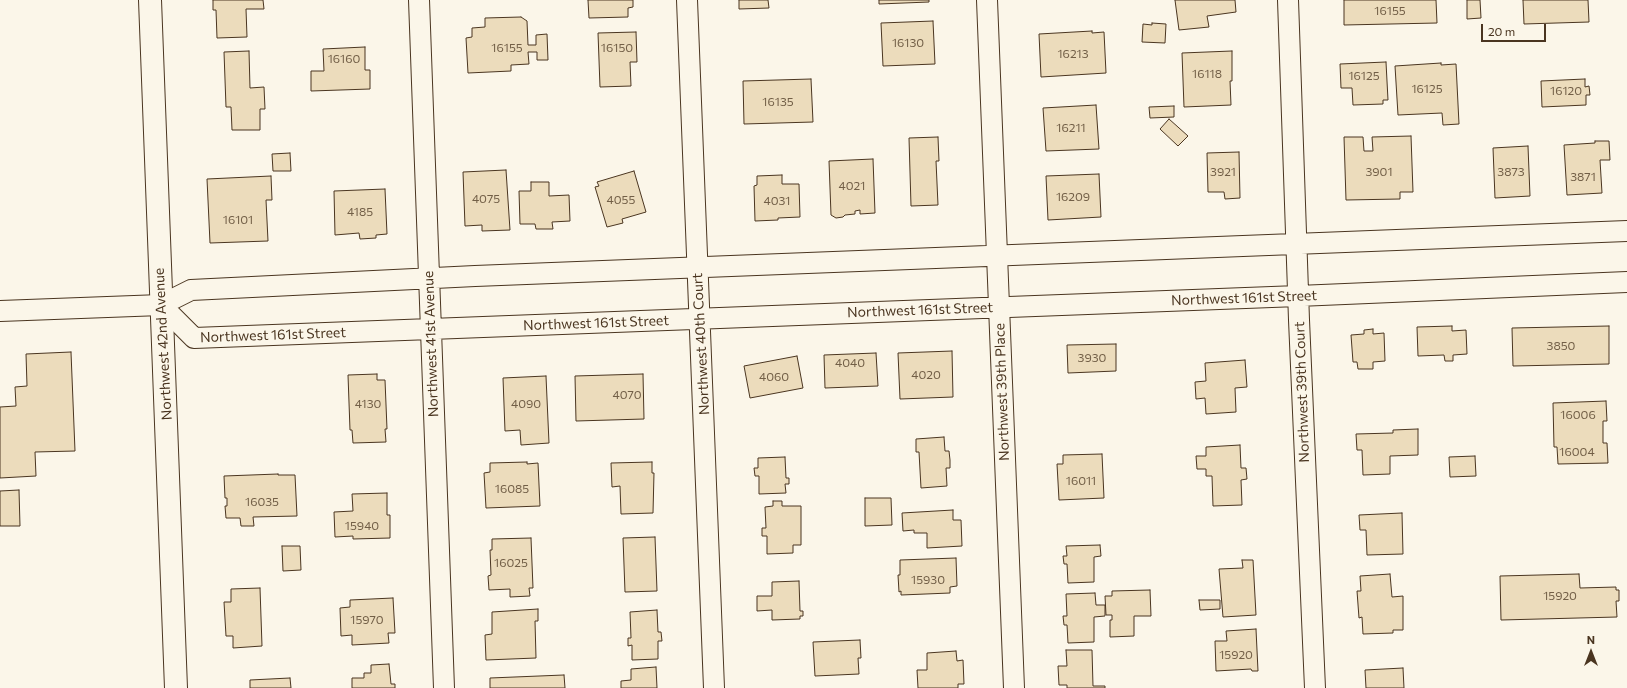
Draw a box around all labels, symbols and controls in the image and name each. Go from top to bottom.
house number: 16155 [1374,4,1406,18]
scale bar [1483,16,1548,42]
text: 20 m [1488,24,1515,38]
house number: 16130 [892,36,924,50]
house number: 16155 [491,41,523,55]
house number: 16150 [601,41,633,55]
house number: 16213 [1057,47,1089,61]
house number: 16160 [328,52,360,66]
house number: 16118 [1192,67,1222,81]
house number: 16125 [1348,69,1380,83]
house number: 16125 [1411,82,1443,96]
house number: 16120 [1550,84,1582,98]
house number: 16135 [762,95,794,109]
house number: 16211 [1056,121,1086,135]
house number: 3921 [1210,165,1236,179]
house number: 3901 [1365,165,1393,179]
house number: 3873 [1497,165,1525,179]
house number: 3871 [1570,170,1596,184]
house number: 4021 [839,179,865,193]
house number: 16209 [1056,190,1090,204]
house number: 4075 [472,192,500,206]
house number: 4055 [607,193,635,207]
house number: 4031 [764,194,790,208]
house number: 4185 [347,205,373,219]
house number: 16101 [223,213,253,227]
street label: Northwest 42nd Avenue [151,267,175,421]
street label: Northwest 41st Avenue [420,270,442,418]
street label: Northwest 40th Court [689,273,713,415]
street label: Northwest 161st Street [1171,287,1317,309]
street label: Northwest 161st Street [847,299,993,321]
street label: Northwest 161st Street [523,312,669,334]
street label: Northwest 39th Court [1291,321,1313,463]
street label: Northwest 39th Place [991,323,1013,461]
street label: Northwest 161st Street [200,324,346,346]
house number: 3850 [1547,339,1575,353]
house number: 3930 [1078,351,1106,365]
house number: 4040 [835,356,865,370]
house number: 4020 [911,368,941,382]
house number: 4060 [759,370,789,384]
house number: 4070 [612,388,642,402]
house number: 4130 [355,397,381,411]
house number: 4090 [511,397,541,411]
house number: 16006 [1560,408,1596,422]
house number: 16004 [1559,445,1595,459]
house number: 16011 [1066,474,1096,488]
house number: 16085 [495,482,529,496]
house number: 16035 [245,495,279,509]
house number: 15940 [345,519,379,533]
house number: 16025 [494,556,528,570]
house number: 15930 [911,573,945,587]
house number: 15920 [1543,589,1577,603]
house number: 15970 [350,613,384,627]
north arrow [1571,632,1611,672]
text: N [1587,633,1595,646]
house number: 15920 [1219,648,1253,662]

